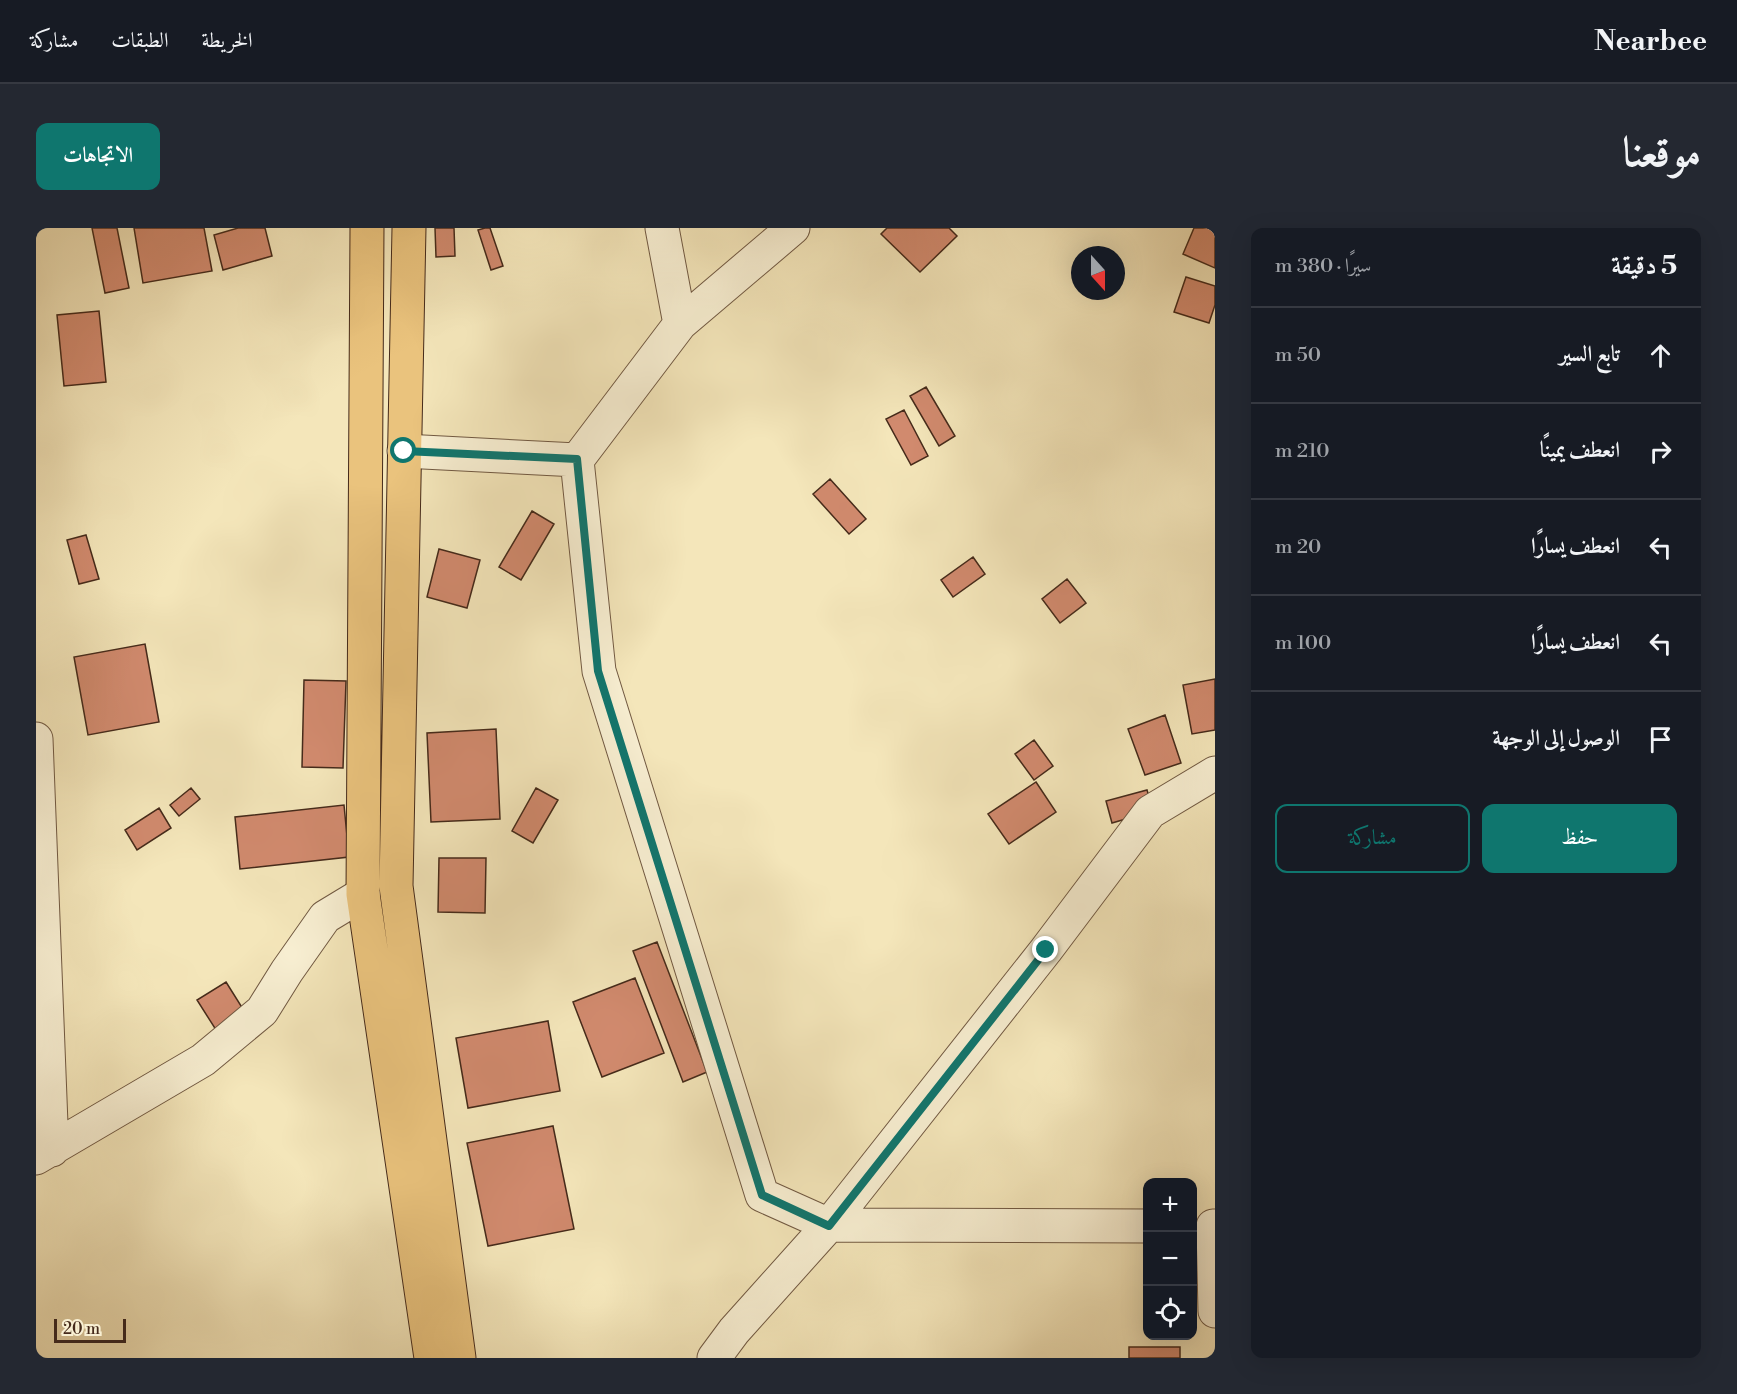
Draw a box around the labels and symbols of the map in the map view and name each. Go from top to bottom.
north arrow [1071,246,1125,300]
route start [390,437,416,463]
route end [1032,936,1058,962]
scale bar [54,1316,126,1344]

